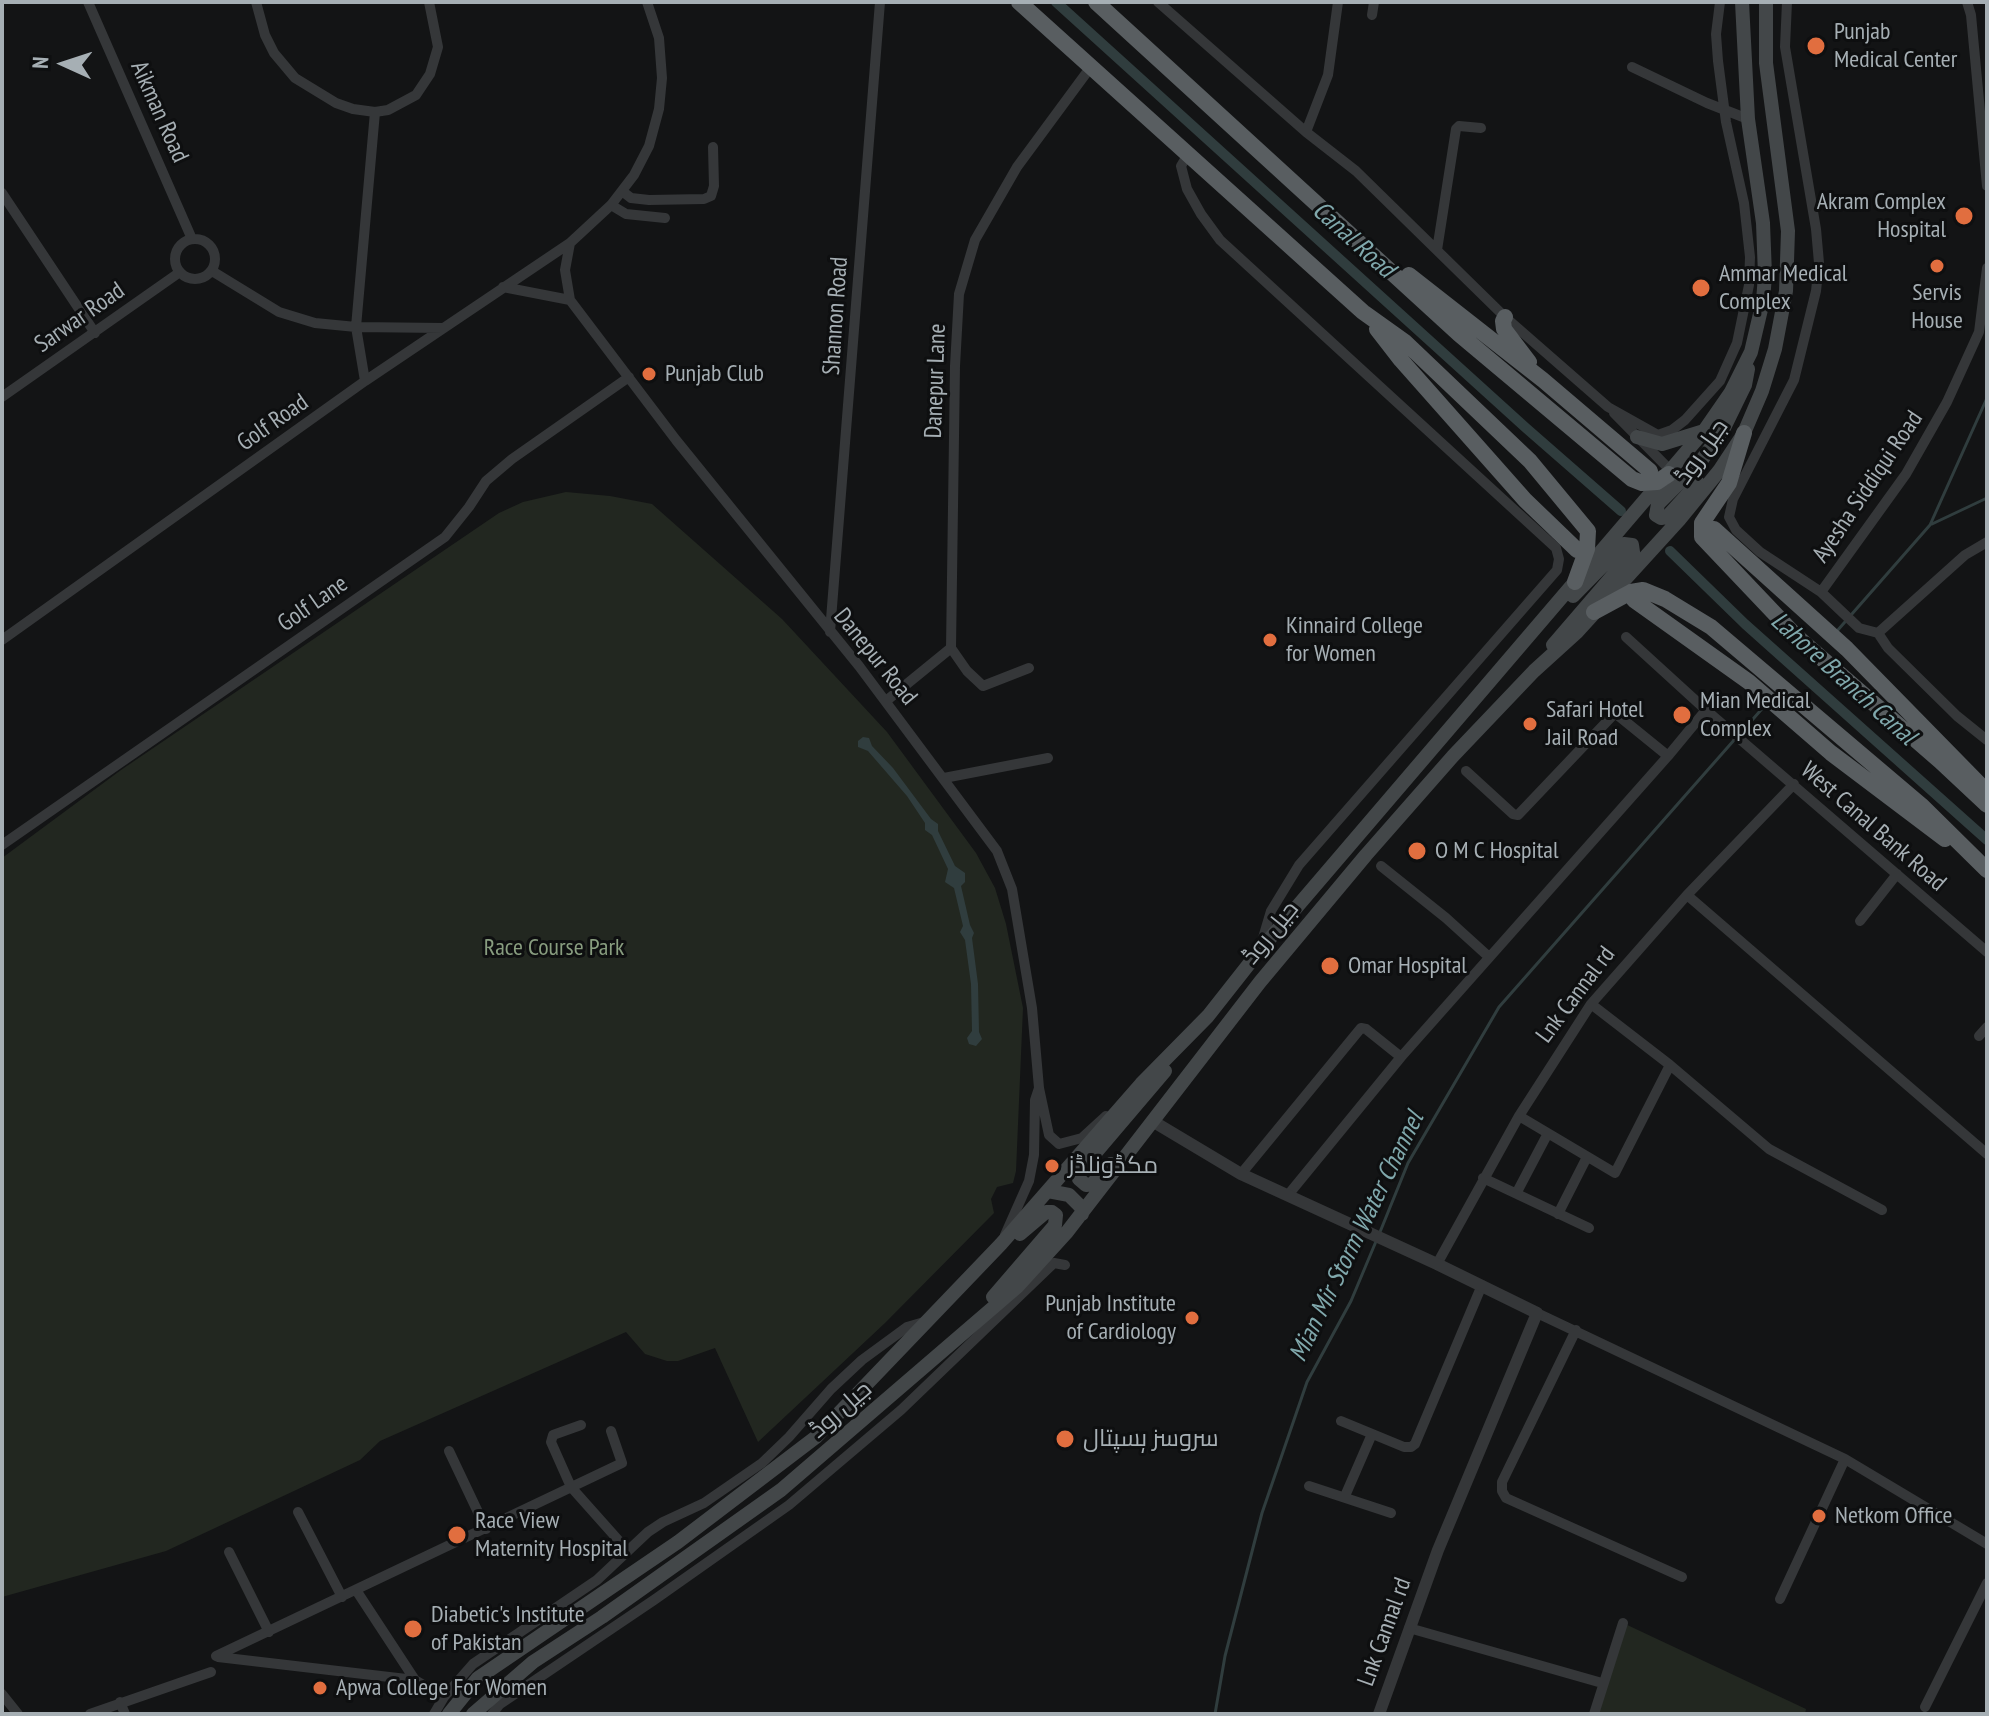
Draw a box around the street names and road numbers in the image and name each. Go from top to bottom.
street label: Aikman Road [124,57,194,167]
street label: Shannon Road [818,256,854,376]
street label: Sarwar Road [30,277,130,359]
street label: Danepur Lane [920,323,952,439]
street label: Golf Road [232,388,314,458]
street label: Ayesha Siddiqui Road [1807,406,1929,568]
street label: جیل روڈ [1669,414,1735,490]
street label: Golf Lane [273,570,353,638]
street label: Danepur Road [827,603,923,711]
street label: West Canal Bank Road [1795,756,1951,898]
street label: جیل روڈ [1237,895,1305,971]
street label: Lnk Cannal rd [1530,941,1622,1049]
street label: جیل روڈ [804,1375,878,1445]
street label: Lnk Cannal rd [1352,1574,1418,1690]

